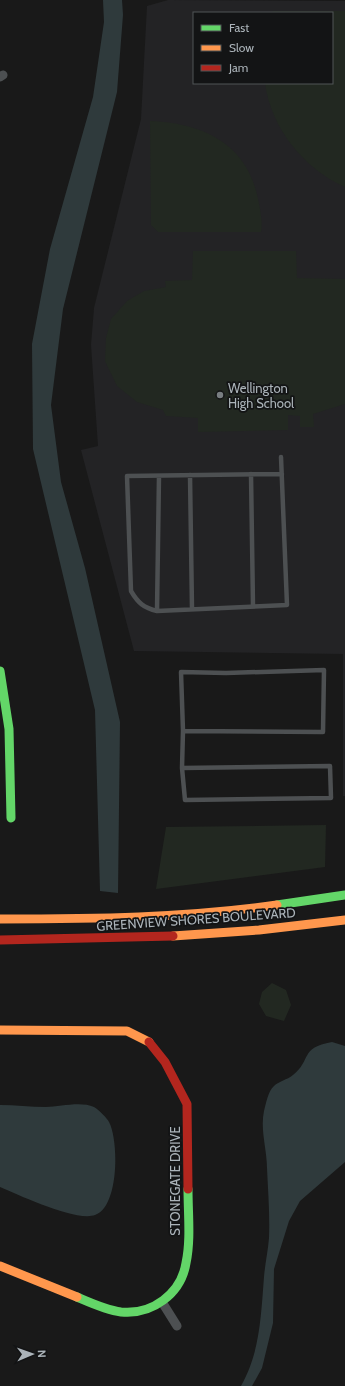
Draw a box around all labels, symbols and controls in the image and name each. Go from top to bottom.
legend [193,12,333,84]
text: Fast [229,20,249,35]
text: Slow [229,40,254,55]
text: Jam [228,60,248,75]
place label: Wellington High School [228,380,294,411]
marker: Wellington High School [215,390,225,400]
street label: GREENVIEW SHORES BOULEVARD [96,904,296,934]
street label: STONEGATE DRIVE [167,1126,183,1236]
north arrow [12,1334,52,1374]
text: N [35,1350,49,1358]

